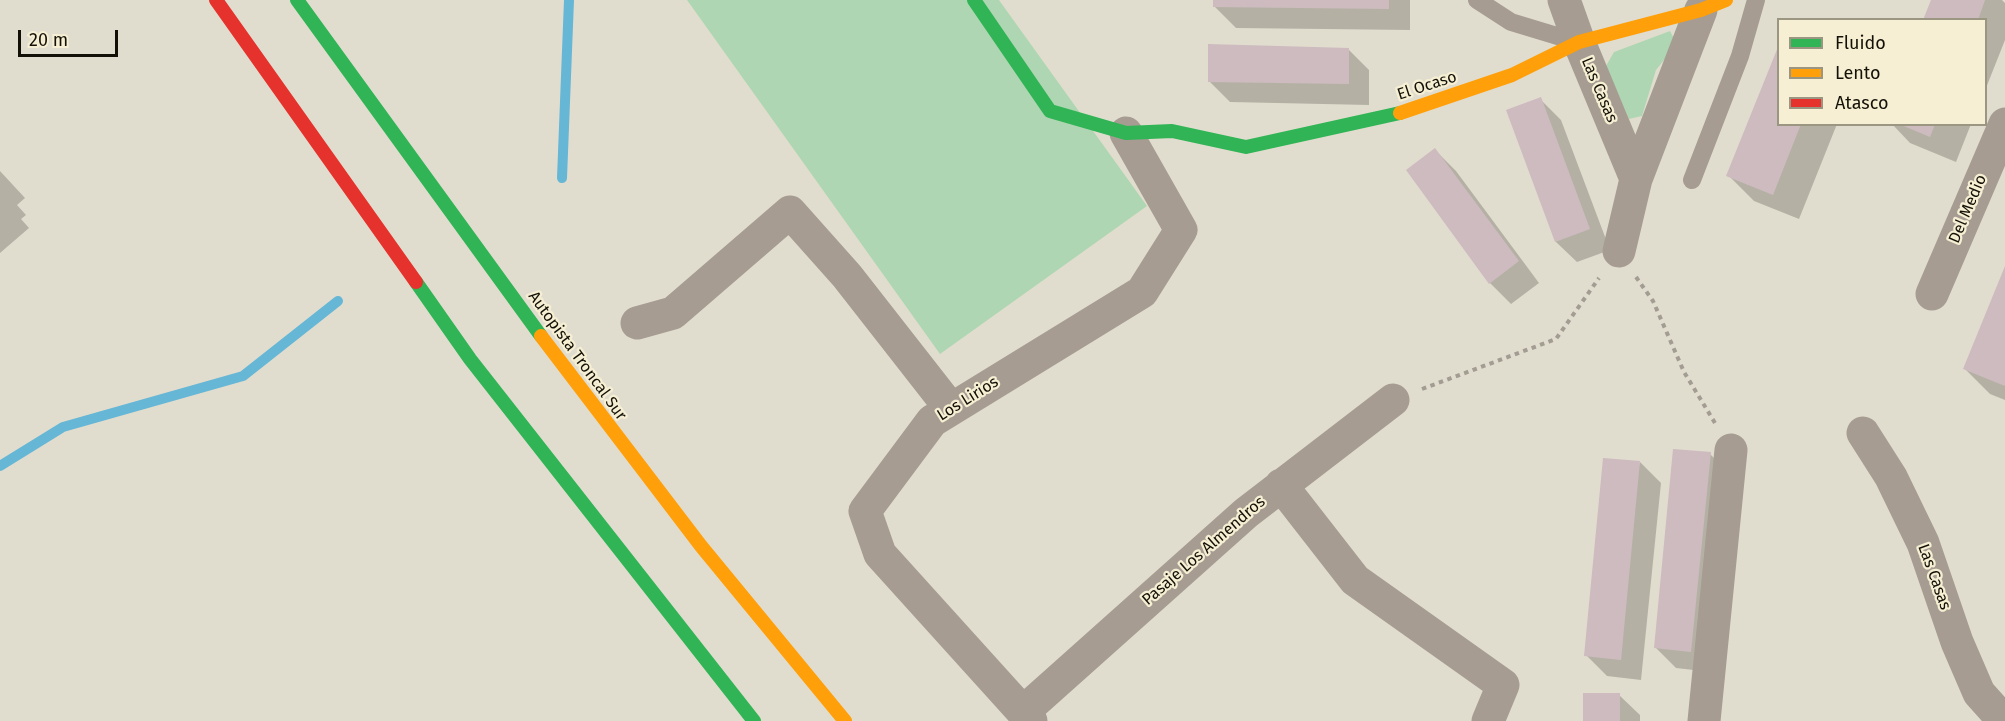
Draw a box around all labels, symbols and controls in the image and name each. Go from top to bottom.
scale bar [21,18,122,56]
legend [1777,18,1987,126]
text: 20 m [29,29,68,51]
text: Fluido [1835,32,1886,54]
street label: Las Casas [1577,55,1621,125]
text: Lento [1835,62,1881,84]
street label: El Ocaso [1395,67,1459,105]
text: Atasco [1835,92,1888,114]
street label: Del Medio [1945,172,1991,246]
street label: Autopista Troncal Sur [524,288,630,424]
street label: Los Lirios [934,373,1002,425]
street label: Pasaje Los Almendros [1139,492,1269,610]
street label: Las Casas [1913,541,1955,613]

